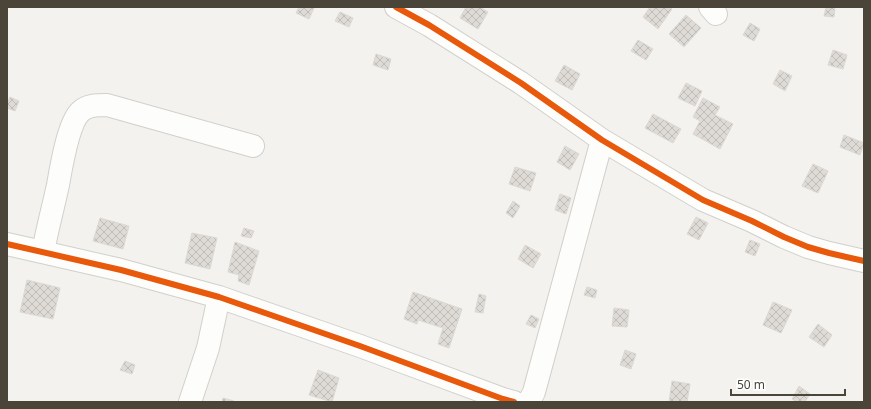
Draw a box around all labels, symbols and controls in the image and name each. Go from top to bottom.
scale bar [731,371,845,397]
text: 50 m [737,376,765,393]

